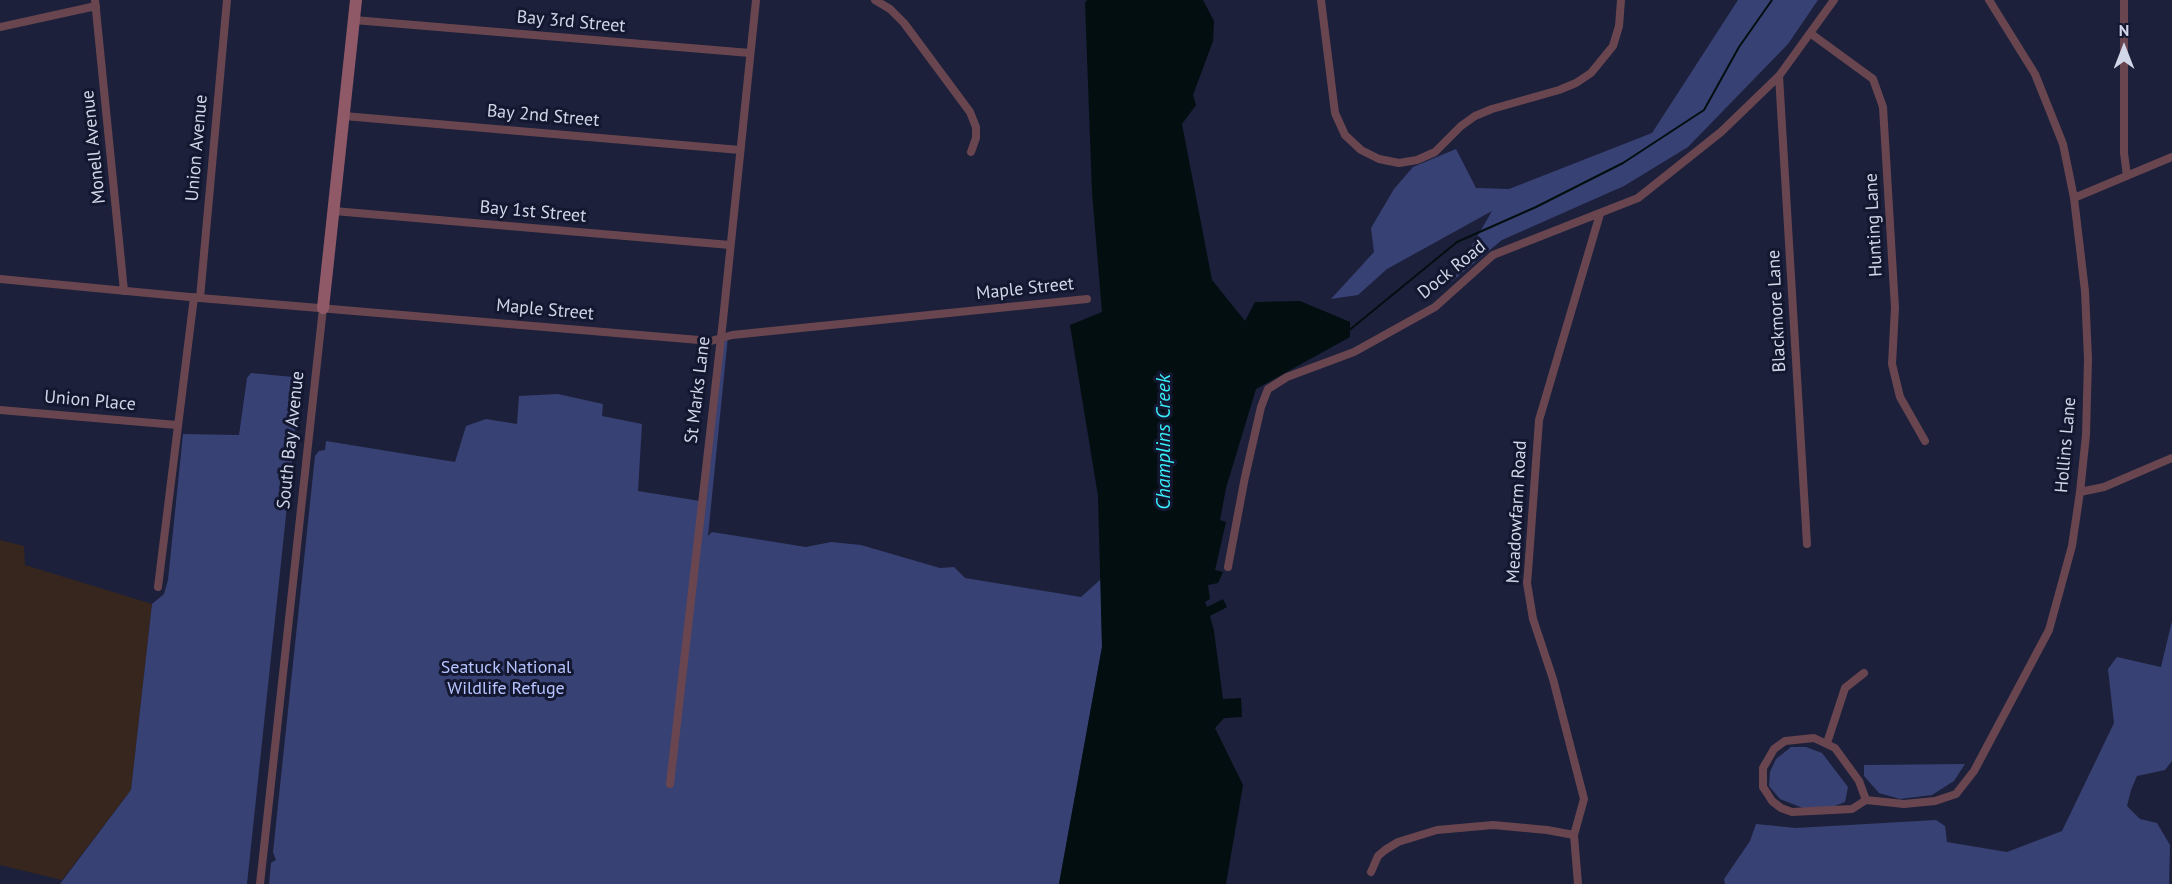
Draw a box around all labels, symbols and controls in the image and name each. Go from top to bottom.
street label: Bay 3rd Street [516,6,626,38]
north arrow [2094,18,2154,78]
text: N [2119,20,2129,40]
street label: Monell Avenue [77,89,111,205]
street label: Union Avenue [182,94,212,202]
street label: Bay 2nd Street [486,100,600,132]
street label: Hunting Lane [1860,173,1888,277]
street label: Bay 1st Street [479,197,587,227]
street label: Dock Road [1414,236,1490,304]
street label: Blackmore Lane [1763,249,1791,373]
street label: Maple Street [975,273,1075,305]
street label: Maple Street [495,295,595,325]
street label: St Marks Lane [681,335,715,445]
street label: South Bay Avenue [273,370,309,510]
water label: Champlins Creek [1152,374,1176,510]
street label: Union Place [43,386,137,416]
street label: Hollins Lane [2051,396,2081,494]
street label: Meadowfarm Road [1502,440,1532,584]
park label: Seatuck National Wildlife Refuge [441,657,571,700]

